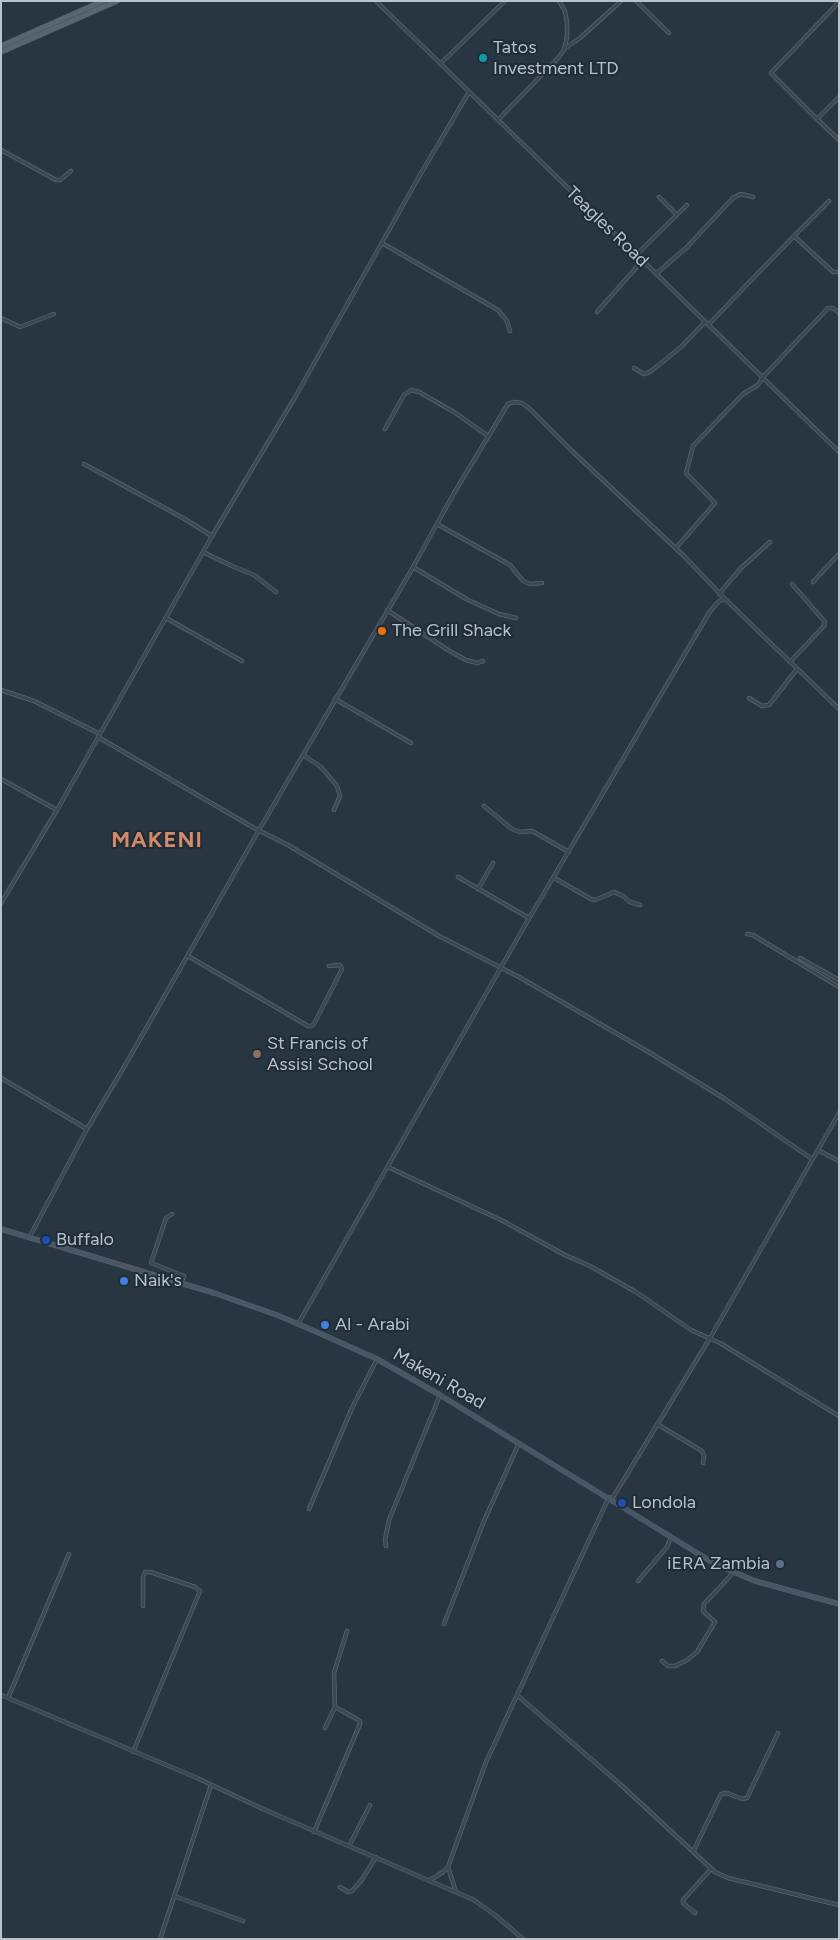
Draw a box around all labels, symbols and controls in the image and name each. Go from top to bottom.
place label: Tatos Investment LTD [493,37,619,80]
marker: Tatos Investment LTD [477,52,489,64]
street label: Teagles Road [561,182,653,272]
place label: The Grill Shack [392,620,511,642]
marker: The Grill Shack [376,625,388,637]
district label: MAKENI [110,828,204,854]
place label: St Francis of Assisi School [267,1033,373,1076]
marker: St Francis of Assisi School [251,1048,263,1060]
place label: Buffalo [56,1229,114,1251]
marker: Buffalo [40,1234,52,1246]
place label: Naik's [134,1270,182,1292]
marker: Naik's [118,1275,130,1287]
place label: Al - Arabi [335,1314,410,1336]
marker: Al - Arabi [319,1319,331,1331]
street label: Makeni Road [389,1344,489,1414]
place label: Londola [632,1492,696,1514]
marker: Londola [616,1497,628,1509]
place label: iERA Zambia [667,1553,770,1575]
marker: iERA Zambia [774,1558,786,1570]

